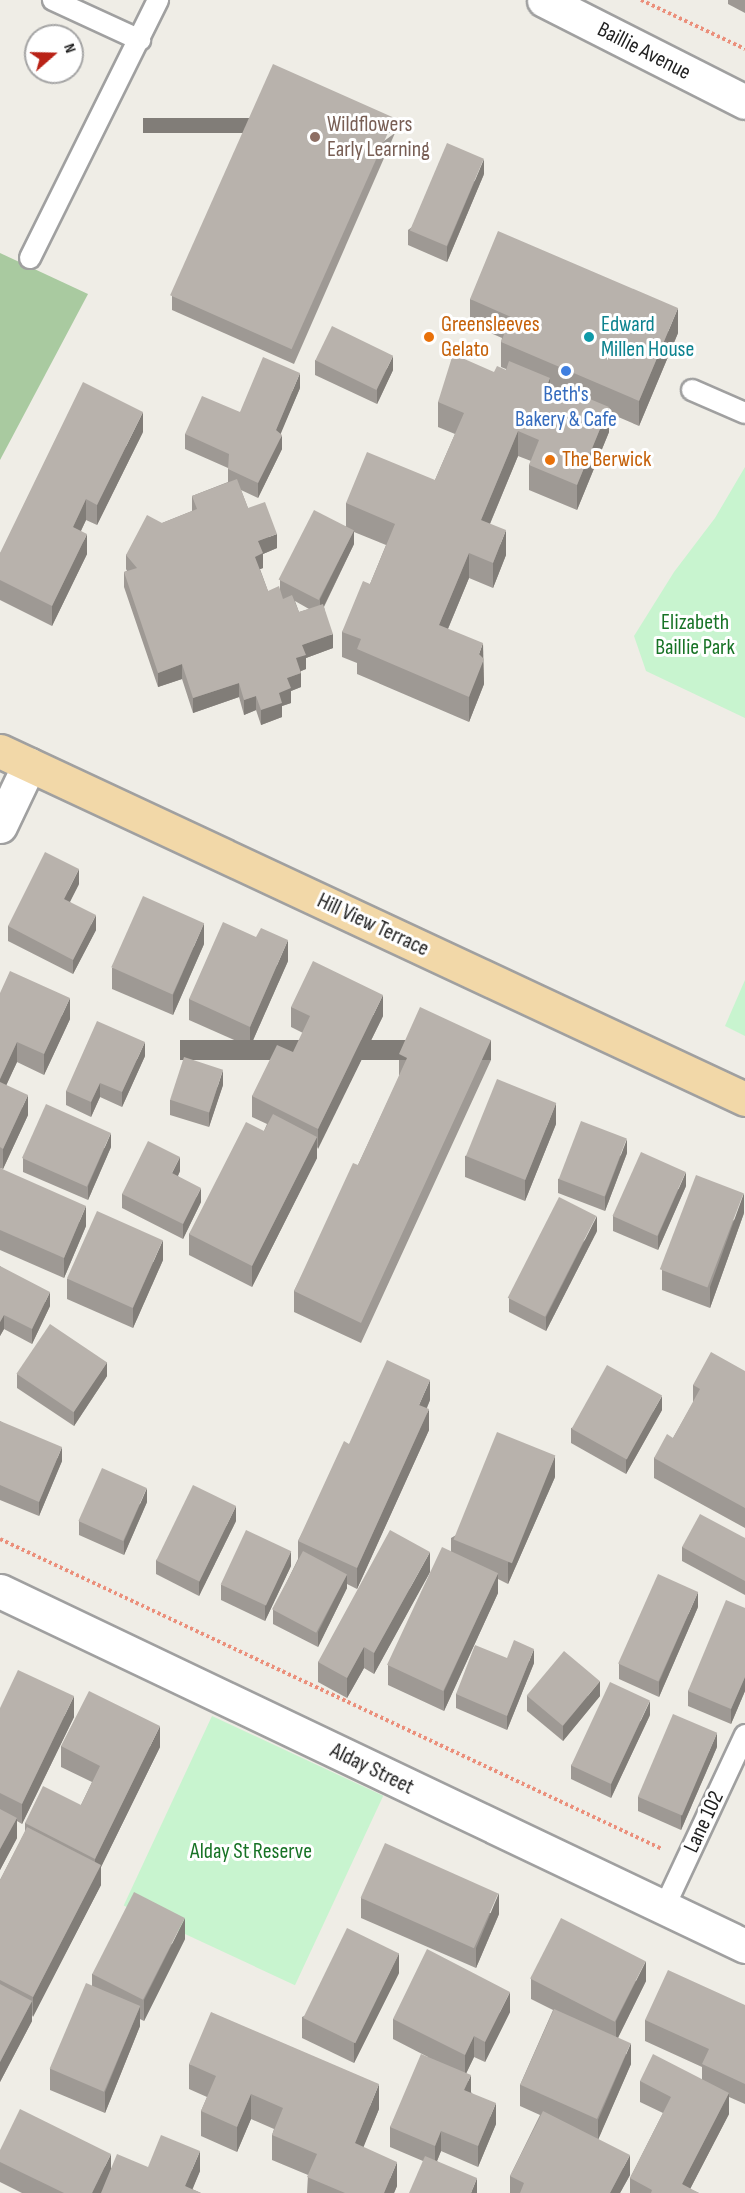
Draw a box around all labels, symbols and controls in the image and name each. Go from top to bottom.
street label: Baillie Avenue [593,16,695,86]
north arrow [24,24,84,84]
text: N [59,41,80,56]
place label: Wildflowers Early Learning [327,111,430,162]
marker: Wildflowers Early Learning [308,130,322,144]
place label: Greensleeves Gelato [441,311,540,362]
place label: Edward Millen House [601,311,694,362]
marker: Greensleeves Gelato [422,330,436,344]
marker: Edward Millen House [582,330,596,344]
marker: Beth's Bakery & Cafe [559,364,573,378]
place label: Beth's Bakery & Cafe [515,381,617,433]
place label: The Berwick [562,447,651,473]
marker: The Berwick [543,453,557,467]
park label: Elizabeth Baillie Park [655,609,735,660]
street label: Hill View Terrace [313,888,433,962]
street label: Alday Street [326,1737,418,1801]
street label: Lane 102 [678,1787,730,1857]
park label: Alday St Reserve [190,1839,312,1865]

